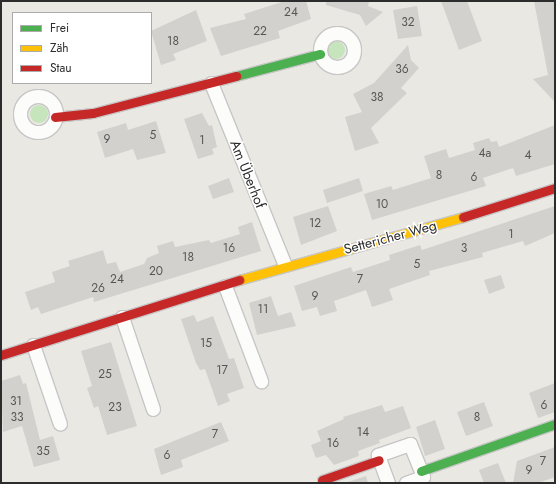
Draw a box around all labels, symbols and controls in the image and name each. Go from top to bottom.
house number: 24 [284,6,298,20]
legend [12,12,152,84]
house number: 32 [401,16,415,30]
text: Frei [50,19,69,37]
house number: 22 [253,25,267,39]
house number: 18 [167,35,179,49]
text: Zäh [50,39,69,57]
text: Stau [50,59,72,77]
house number: 36 [395,63,409,77]
house number: 38 [370,91,384,105]
house number: 5 [150,129,156,143]
house number: 9 [104,133,110,147]
house number: 1 [199,134,205,148]
street label: Am Überhof [227,137,269,211]
house number: 4a [479,147,491,161]
house number: 4 [525,149,531,163]
house number: 8 [436,169,442,183]
house number: 6 [471,171,477,185]
house number: 10 [376,198,388,212]
house number: 12 [309,217,321,231]
street label: Settericher Weg [342,217,438,257]
house number: 1 [508,228,514,242]
house number: 16 [223,242,235,256]
house number: 3 [461,242,467,256]
house number: 18 [182,251,194,265]
house number: 5 [414,258,420,272]
house number: 20 [149,265,163,279]
house number: 24 [110,273,124,287]
house number: 7 [357,273,363,287]
house number: 26 [91,282,105,296]
house number: 9 [312,290,318,304]
house number: 11 [258,303,268,317]
house number: 15 [200,337,212,351]
house number: 17 [216,364,228,378]
house number: 25 [98,368,112,382]
house number: 31 [10,395,22,409]
house number: 6 [541,399,547,413]
house number: 23 [108,401,122,415]
house number: 33 [10,411,24,425]
house number: 8 [474,411,480,425]
house number: 14 [357,426,369,440]
house number: 7 [212,428,218,442]
house number: 16 [327,437,339,451]
house number: 35 [36,445,50,459]
house number: 6 [164,449,170,463]
house number: 7 [540,455,546,469]
house number: 9 [526,464,532,478]

